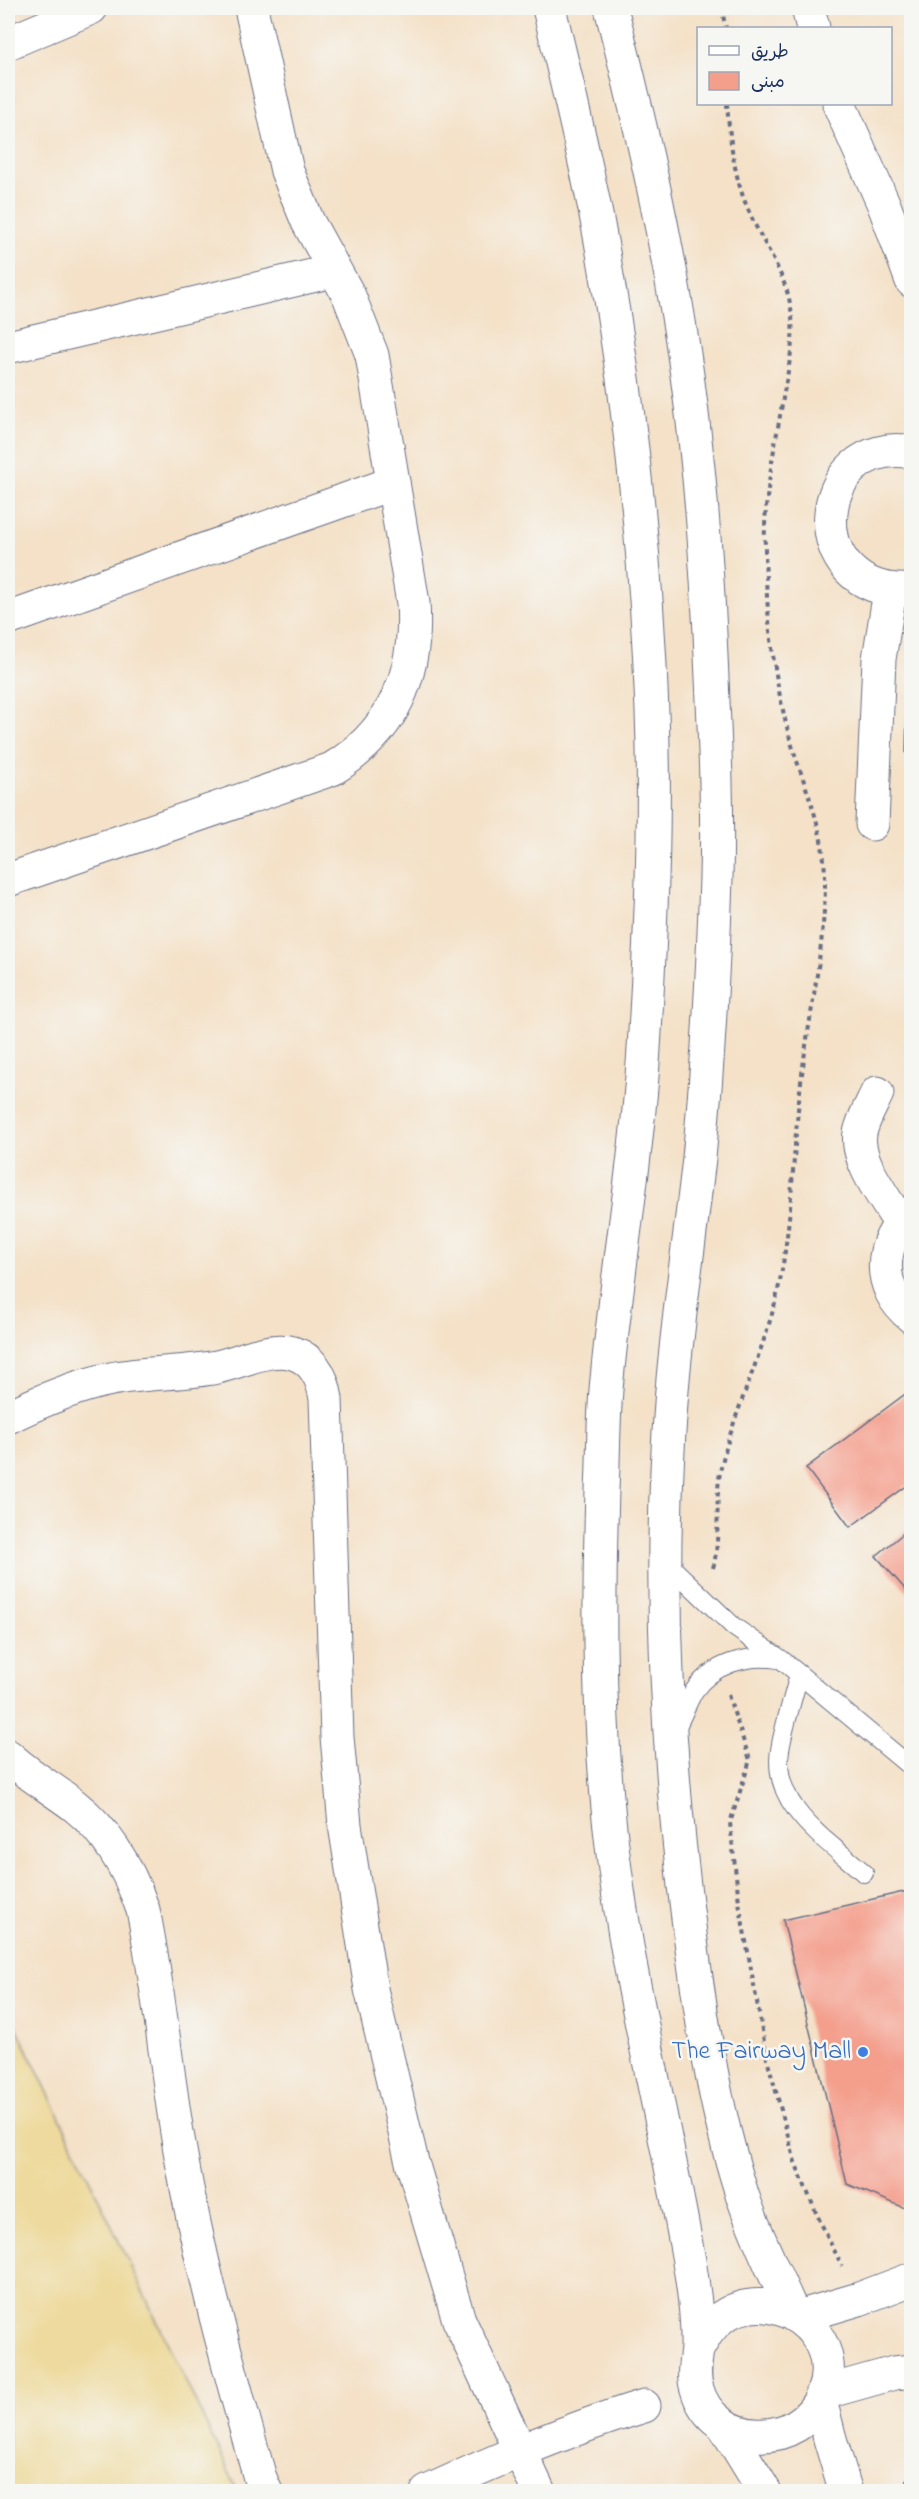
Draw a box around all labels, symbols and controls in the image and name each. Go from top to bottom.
legend [697,27,892,105]
text: طريق [751,40,789,66]
text: مبنى [751,70,785,96]
place label: The Fairway Mall [671,2033,851,2071]
marker: The Fairway Mall [856,2045,870,2059]

